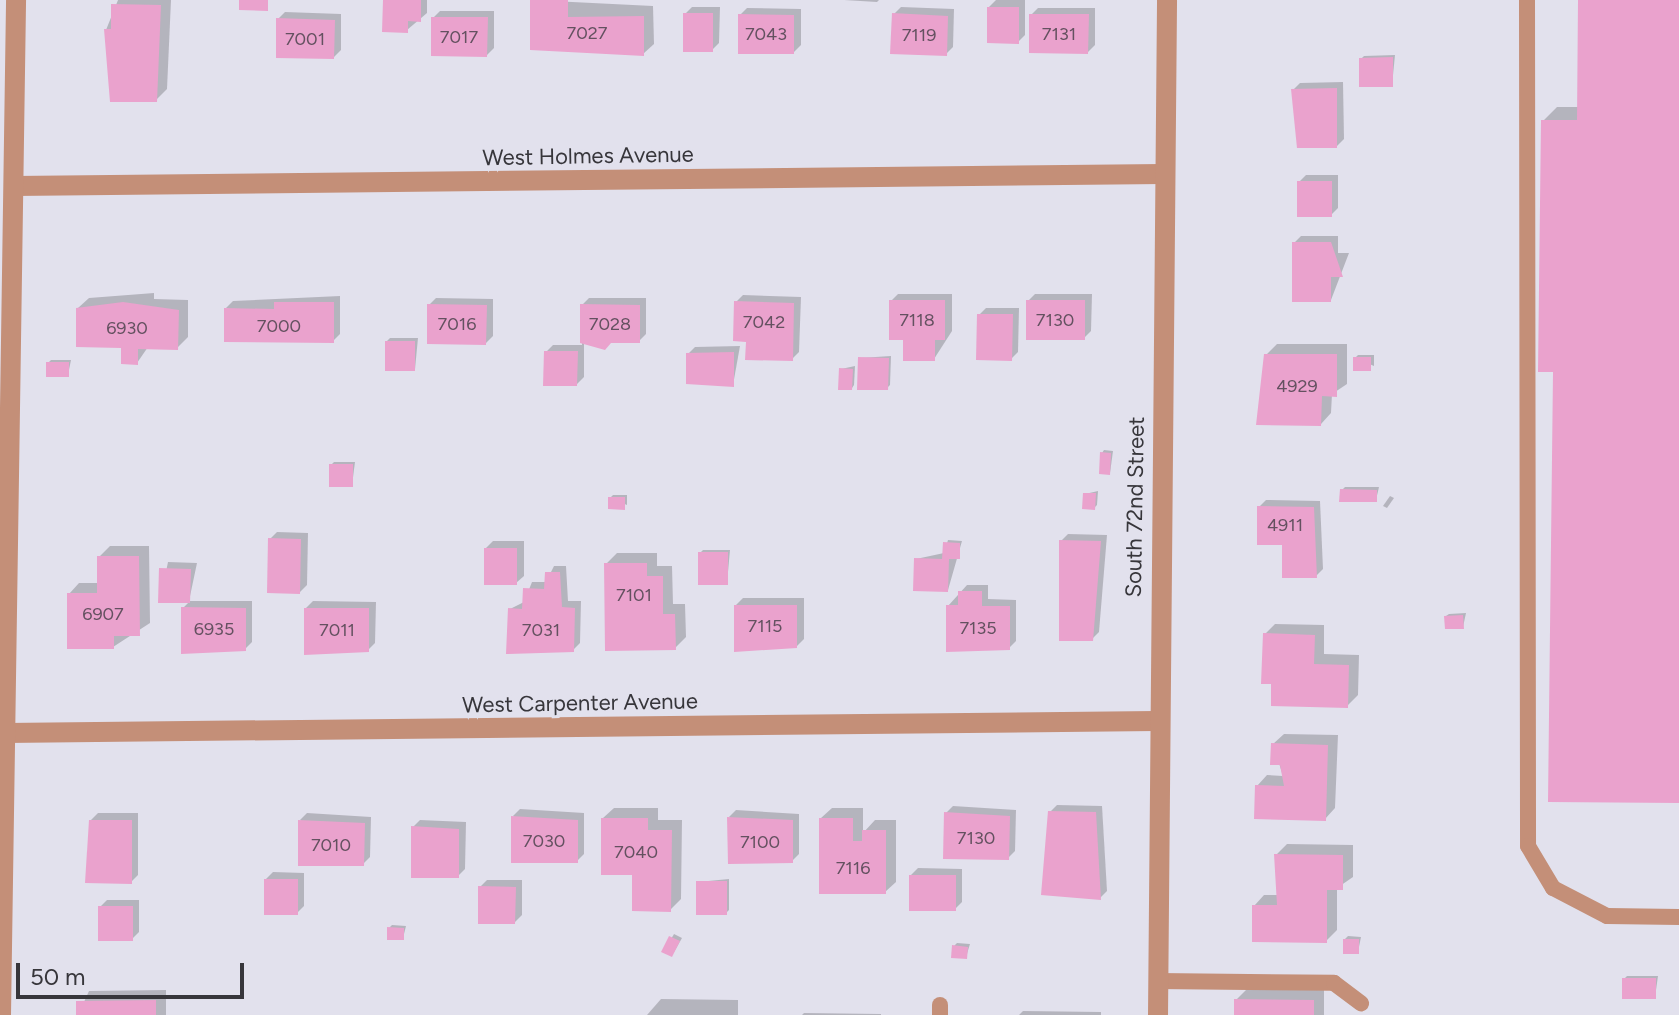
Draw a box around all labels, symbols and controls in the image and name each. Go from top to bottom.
house number: 7027 [567,22,607,44]
house number: 7043 [745,23,787,45]
house number: 7131 [1042,23,1076,45]
house number: 7119 [902,24,936,46]
house number: 7017 [440,26,478,48]
house number: 7001 [285,28,325,50]
street label: West Holmes Avenue [482,141,694,171]
house number: 7118 [899,309,935,331]
house number: 7130 [1036,309,1074,331]
house number: 7042 [743,311,785,333]
house number: 7016 [438,313,476,335]
house number: 7028 [589,313,631,335]
house number: 7000 [257,315,301,337]
house number: 6930 [106,317,148,339]
house number: 4929 [1276,375,1318,397]
street label: South 72nd Street [1120,416,1150,598]
house number: 4911 [1267,514,1303,536]
house number: 7101 [616,584,652,606]
house number: 6907 [82,603,124,625]
house number: 7115 [748,615,782,637]
house number: 7135 [959,617,997,639]
house number: 6935 [194,618,234,640]
house number: 7011 [319,619,355,641]
house number: 7031 [522,619,560,641]
street label: West Carpenter Avenue [462,688,698,718]
house number: 7130 [957,827,995,849]
house number: 7030 [523,830,565,852]
house number: 7100 [740,831,780,853]
house number: 7010 [311,834,351,856]
house number: 7040 [614,841,658,863]
house number: 7116 [836,857,870,879]
scale bar [20,947,248,997]
text: 50 m [30,962,86,991]

